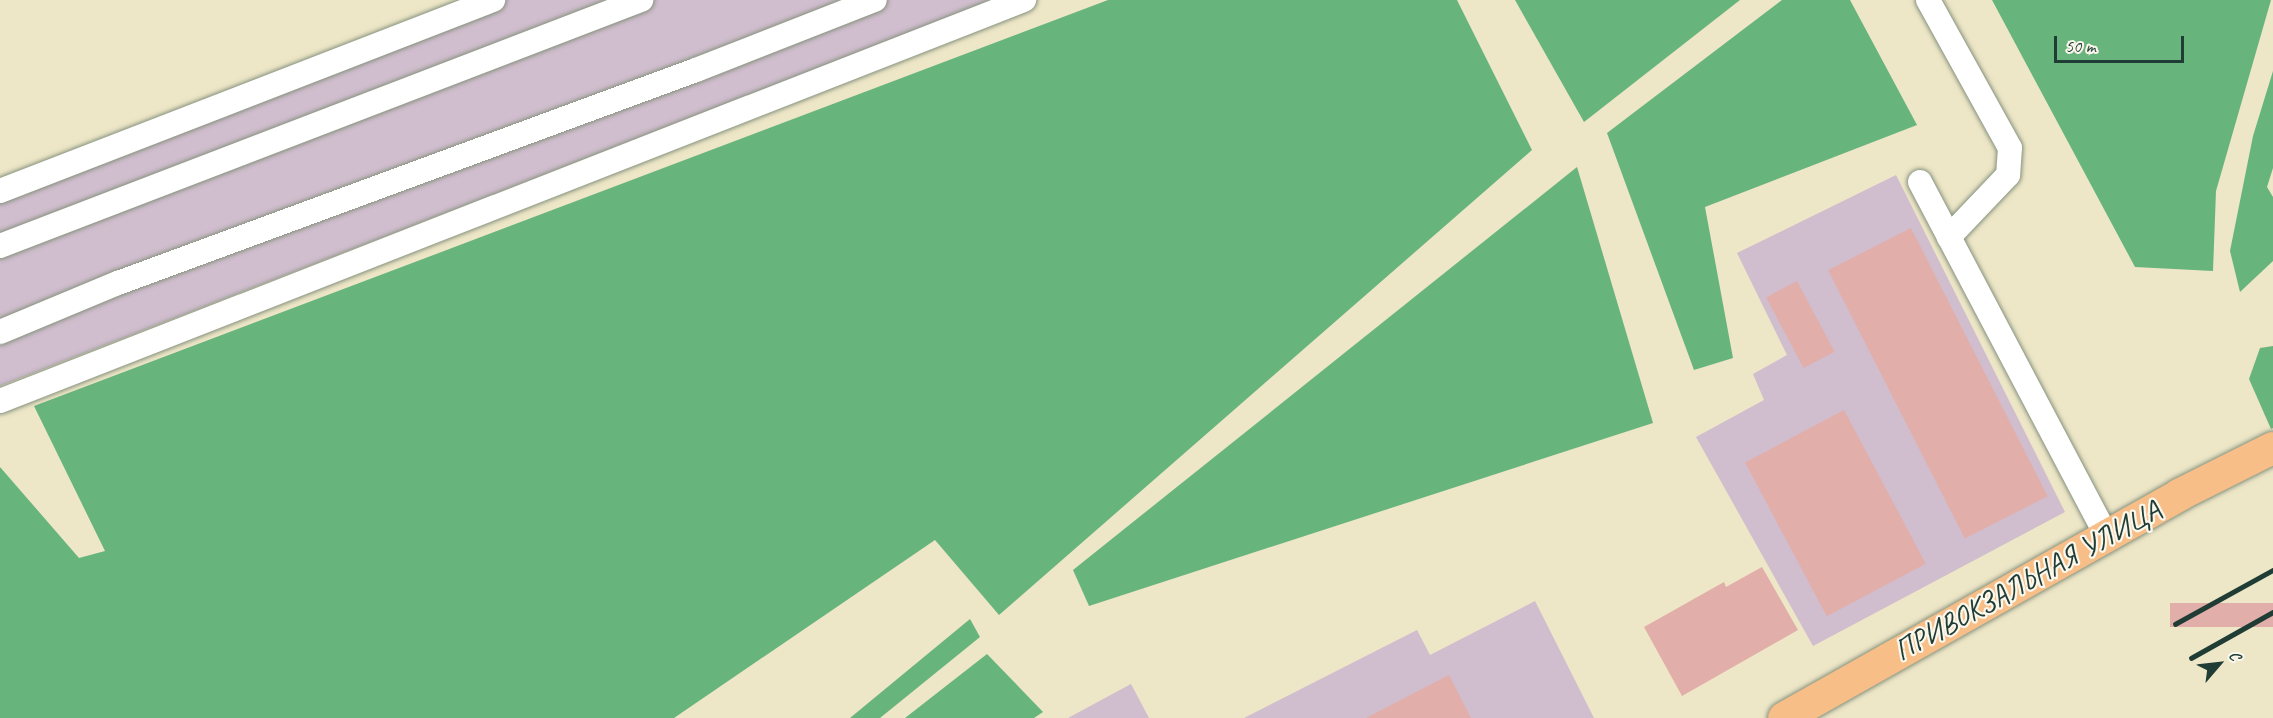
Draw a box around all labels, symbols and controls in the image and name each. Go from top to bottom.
scale bar [2057,24,2188,62]
text: 50 m [2065,35,2096,57]
street label: ПРИВОКЗАЛЬНАЯ УЛИЦА [1888,492,2166,668]
north arrow [2189,634,2249,694]
text: С [2224,647,2246,664]

